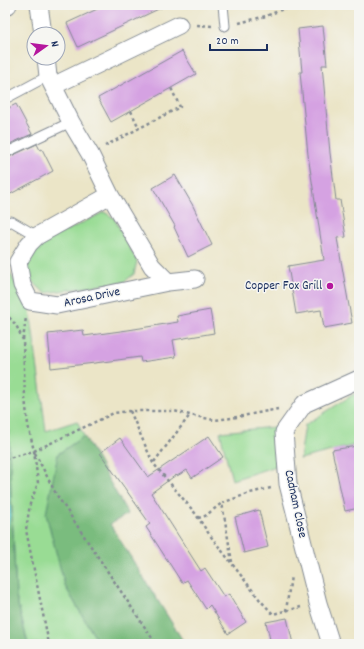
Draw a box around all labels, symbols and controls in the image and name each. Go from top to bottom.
north arrow [26,26,66,66]
scale bar [210,26,267,52]
text: 20 m [216,33,239,50]
text: N [45,39,62,49]
place label: Copper Fox Grill [245,277,322,296]
marker: Copper Fox Grill [325,281,335,291]
street label: Arosa Drive [62,283,122,313]
street label: Cadnam Close [279,468,312,540]

